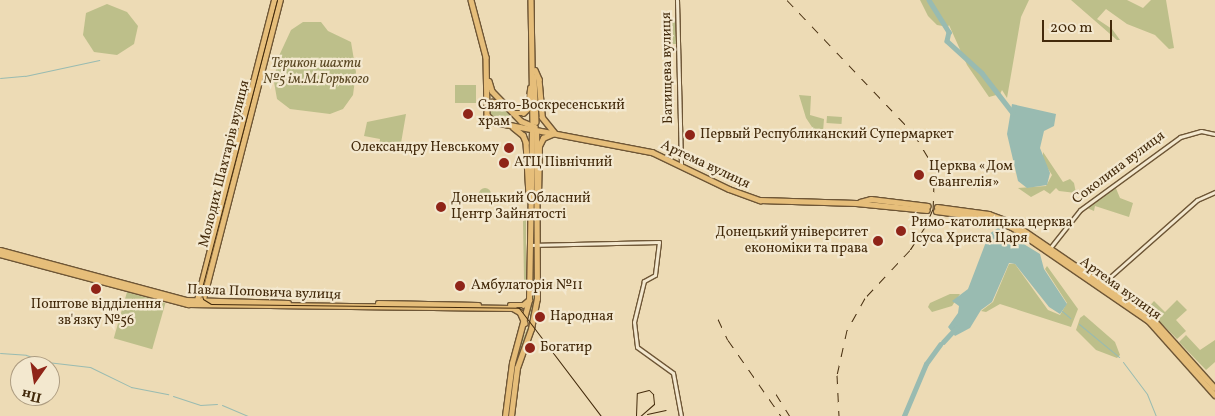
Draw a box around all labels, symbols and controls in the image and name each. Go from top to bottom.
scale bar [1045,10,1115,42]
street label: Батищева вулиця [659,12,677,124]
text: 200 m [1050,18,1093,39]
park label: Терикон шахти №5 ім.М.Горького [263,56,369,88]
street label: Молодих Шахтарів вулиця [196,79,254,249]
place label: Свято-Воскресенський храм [478,98,625,130]
marker: Свято-Воскресенський храм [462,108,474,120]
place label: Первый Республиканский Супермаркет [700,127,954,143]
street label: Соколина вулиця [1069,128,1169,208]
marker: Первый Республиканский Супермаркет [684,129,696,141]
street label: Артема вулиця [658,137,752,193]
place label: Олександру Невському [351,140,499,156]
marker: Олександру Невському [503,142,515,154]
place label: АТЦ Північний [514,155,612,171]
marker: АТЦ Північний [498,157,510,169]
place label: Церква «Дом Євангелія» [929,159,1013,192]
marker: Церква «Дом Євангелія» [913,169,925,181]
place label: Донецький Обласний Центр Зайнятості [451,191,591,223]
marker: Донецький Обласний Центр Зайнятості [435,201,447,213]
place label: Римо-католицька церква Ісуса Христа Царя [911,215,1073,248]
place label: Донецький університет економіки та права [715,225,868,258]
marker: Римо-католицька церква Ісуса Христа Царя [895,225,907,237]
marker: Донецький університет економіки та права [872,235,884,247]
street label: Артема вулиця [1076,254,1164,324]
place label: Амбулаторія №11 [471,278,583,294]
marker: Амбулаторія №11 [453,279,467,293]
street label: Павла Поповича вулиця [187,282,341,304]
marker: Поштове відділення зв'язку №56 [90,283,102,295]
place label: Поштове відділення зв'язку №56 [31,297,161,330]
place label: Народная [550,309,613,325]
marker: Народная [534,311,546,323]
place label: Богатир [540,340,592,356]
marker: Богатир [524,342,536,354]
north arrow [10,356,60,406]
text: Пн [20,384,44,407]

